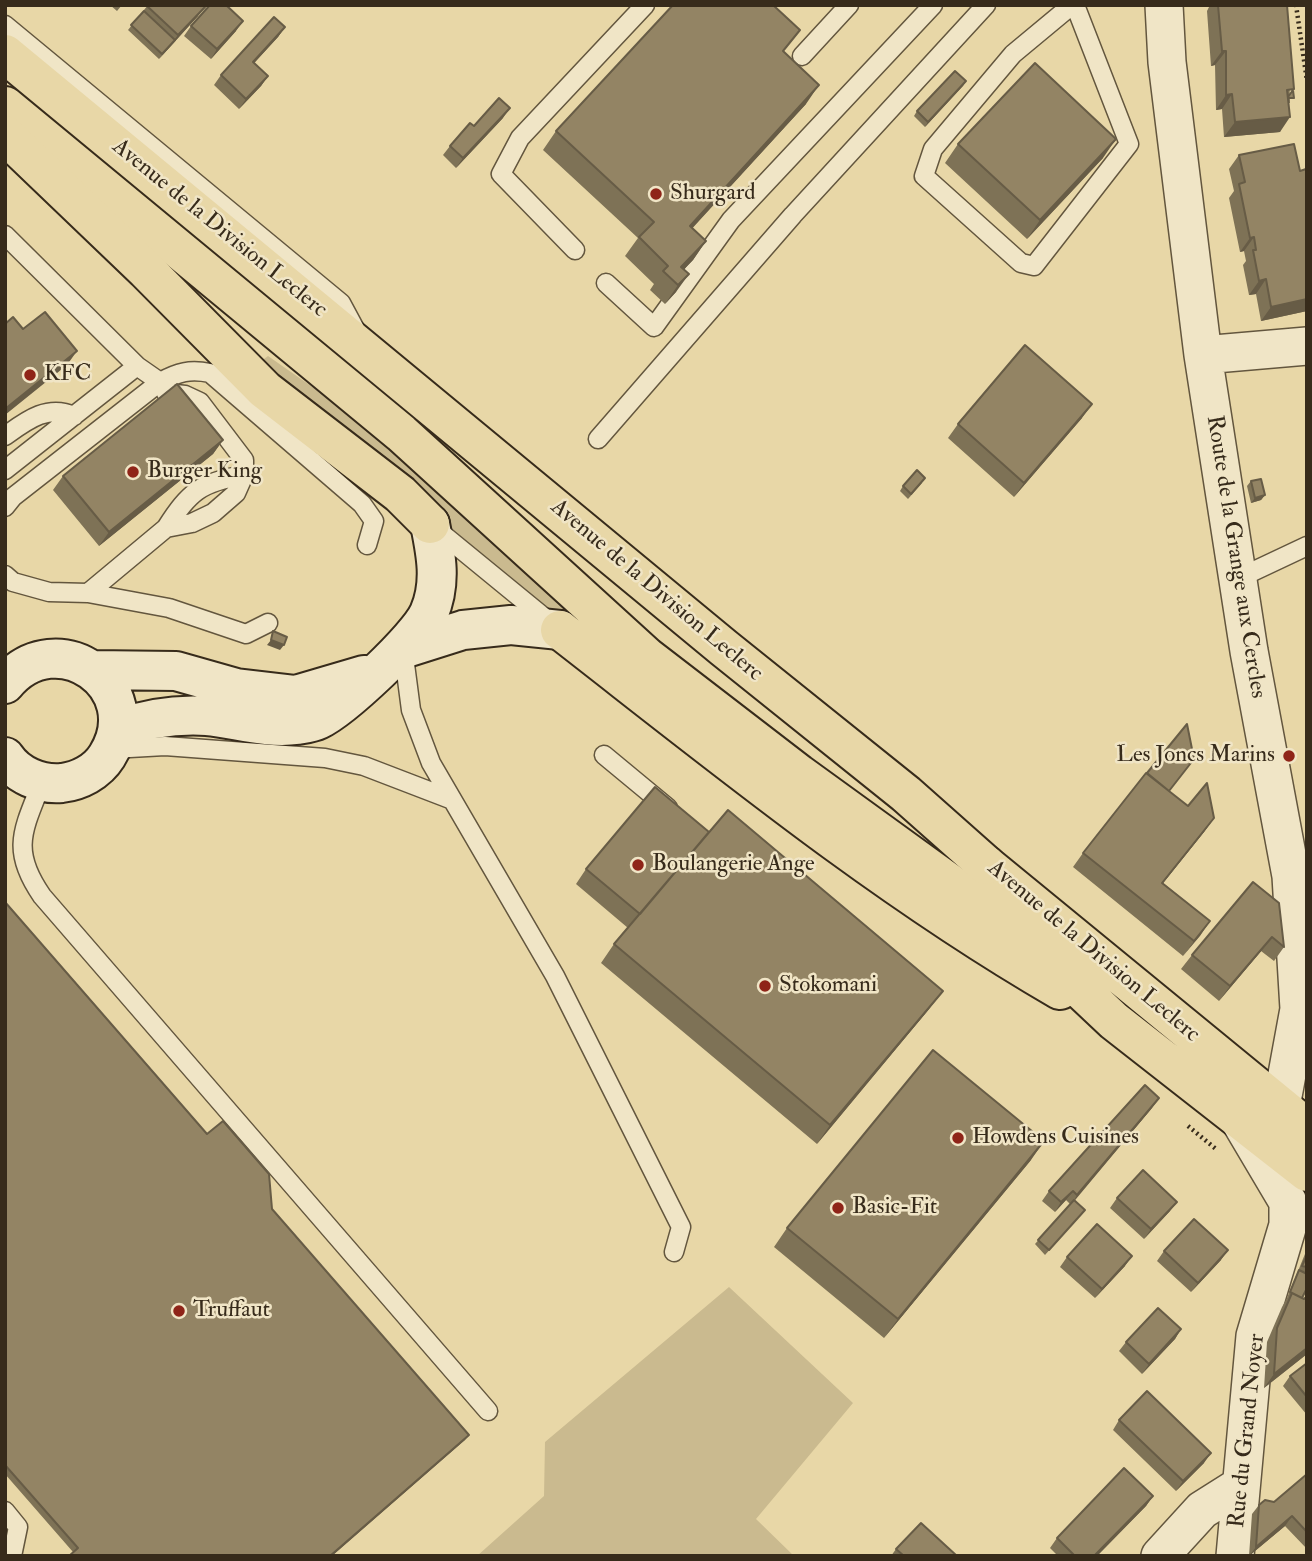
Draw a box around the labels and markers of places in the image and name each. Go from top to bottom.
place label: Shurgard [670,180,756,208]
marker: Shurgard [648,186,664,202]
place label: KFC [44,361,91,389]
marker: KFC [22,367,38,383]
place label: Burger King [147,458,262,486]
marker: Burger King [125,464,141,480]
place label: Les Joncs Marins [1116,742,1275,770]
marker: Les Joncs Marins [1281,748,1297,764]
place label: Boulangerie Ange [652,851,815,879]
marker: Boulangerie Ange [630,857,646,873]
place label: Stokomani [779,972,877,1000]
marker: Stokomani [757,978,773,994]
place label: Howdens Cuisines [972,1124,1139,1152]
marker: Howdens Cuisines [950,1130,966,1146]
place label: Basic-Fit [852,1194,937,1222]
marker: Basic-Fit [830,1200,846,1216]
place label: Truffaut [193,1297,270,1325]
marker: Truffaut [171,1303,187,1319]

